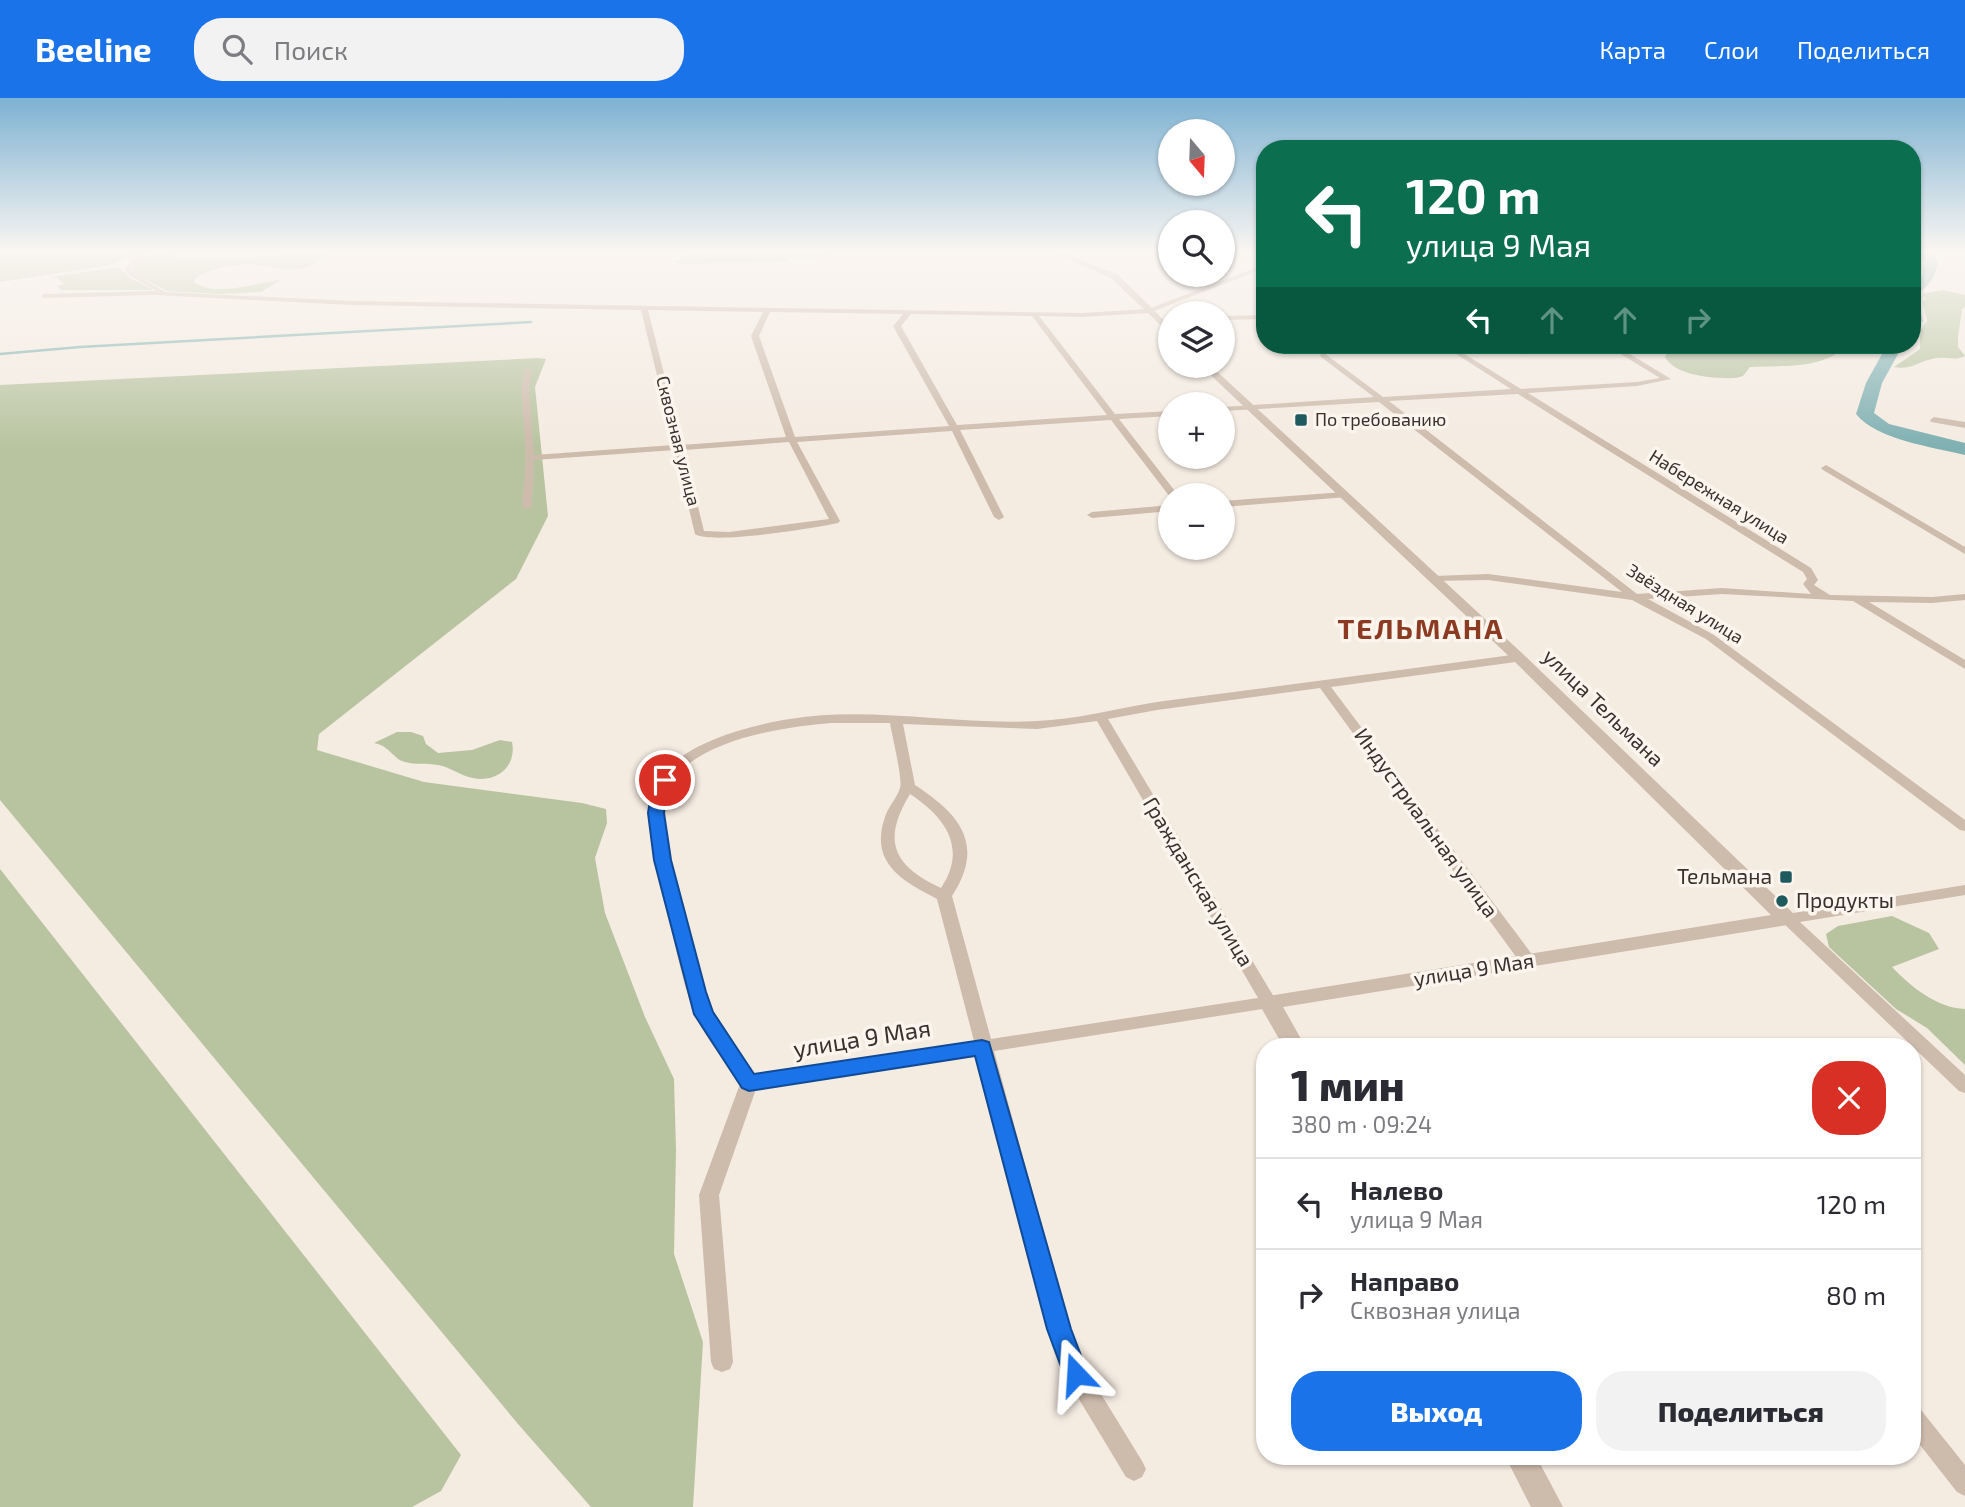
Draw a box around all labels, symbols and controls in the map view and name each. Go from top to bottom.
search box [194,18,684,81]
text: Beeline [35,29,152,69]
icon: search [218,30,256,68]
text: Поиск [274,34,348,65]
text: Карта [1599,35,1666,64]
text: Слои [1704,35,1759,64]
text: Поделиться [1797,35,1930,64]
north arrow [1158,119,1236,196]
map controls [1158,119,1235,560]
text: 120 m [1406,165,1540,224]
icon: left [1291,168,1382,259]
button: search [1158,210,1235,287]
text: улица 9 Мая [1406,225,1591,263]
button: layers [1158,301,1235,378]
icon: left [1460,301,1498,339]
icon: ahead [1533,301,1571,339]
icon: ahead [1606,301,1644,339]
icon: right [1679,301,1717,339]
street label: Сквозная улица [652,373,706,508]
button: + [1158,392,1235,469]
place label: По требованию [1315,408,1446,430]
marker: По требованию [1293,412,1309,428]
street label: Набережная улица [1646,444,1794,548]
button: − [1158,483,1235,560]
street label: Звёздная улица [1623,558,1748,648]
district label: ТЕЛЬМАНА [1337,611,1505,645]
street label: улица Тельмана [1538,643,1670,772]
street label: Индустриальная улица [1349,723,1504,922]
pin [635,750,695,810]
icon: arrive [646,761,684,799]
street label: Гражданская улица [1138,792,1260,971]
place label: Тельмана [1677,863,1772,888]
marker: Тельмана [1778,869,1794,885]
place label: Продукты [1796,887,1894,913]
marker: Продукты [1774,893,1790,909]
street label: улица 9 Мая [1412,947,1536,991]
street label: улица 9 Мая [791,1012,933,1064]
text: 1 мин [1291,1059,1405,1109]
button: close [1812,1061,1886,1135]
text: 380 m · 09:24 [1291,1110,1432,1138]
text: Налево [1350,1174,1443,1205]
icon: left [1291,1185,1329,1223]
text: 120 m [1817,1188,1886,1219]
text: улица 9 Мая [1350,1205,1483,1233]
text: Направо [1350,1265,1459,1296]
icon: right [1291,1276,1329,1314]
text: 80 m [1826,1279,1886,1310]
text: Сквозная улица [1350,1296,1521,1324]
position arrow [1039,1337,1113,1411]
button: Выход [1291,1371,1582,1451]
button: Поделиться [1596,1371,1886,1451]

